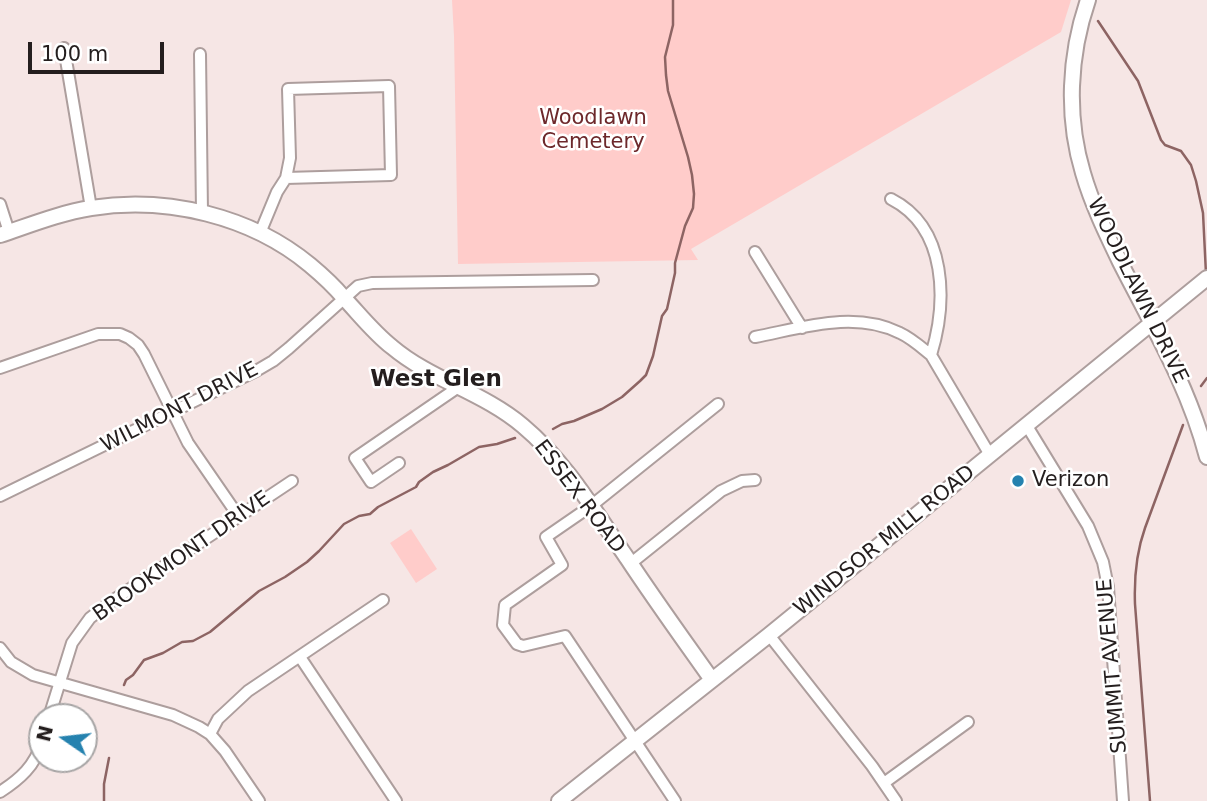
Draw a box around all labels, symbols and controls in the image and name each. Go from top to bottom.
scale bar [32,28,168,72]
text: 100 m [41,42,108,66]
park label: Woodlawn Cemetery [539,106,647,156]
street label: WOODLAWN DRIVE [1081,194,1193,388]
street label: WILMONT DRIVE [97,357,263,459]
district label: West Glen [370,366,502,394]
street label: ESSEX ROAD [528,435,630,559]
street label: WINDSOR MILL ROAD [789,460,981,622]
place label: Verizon [1032,468,1109,494]
marker: Verizon [1010,473,1026,489]
street label: BROOKMONT DRIVE [89,486,275,628]
street label: SUMMIT AVENUE [1093,577,1133,755]
north arrow [28,703,98,773]
text: N [32,723,57,744]

